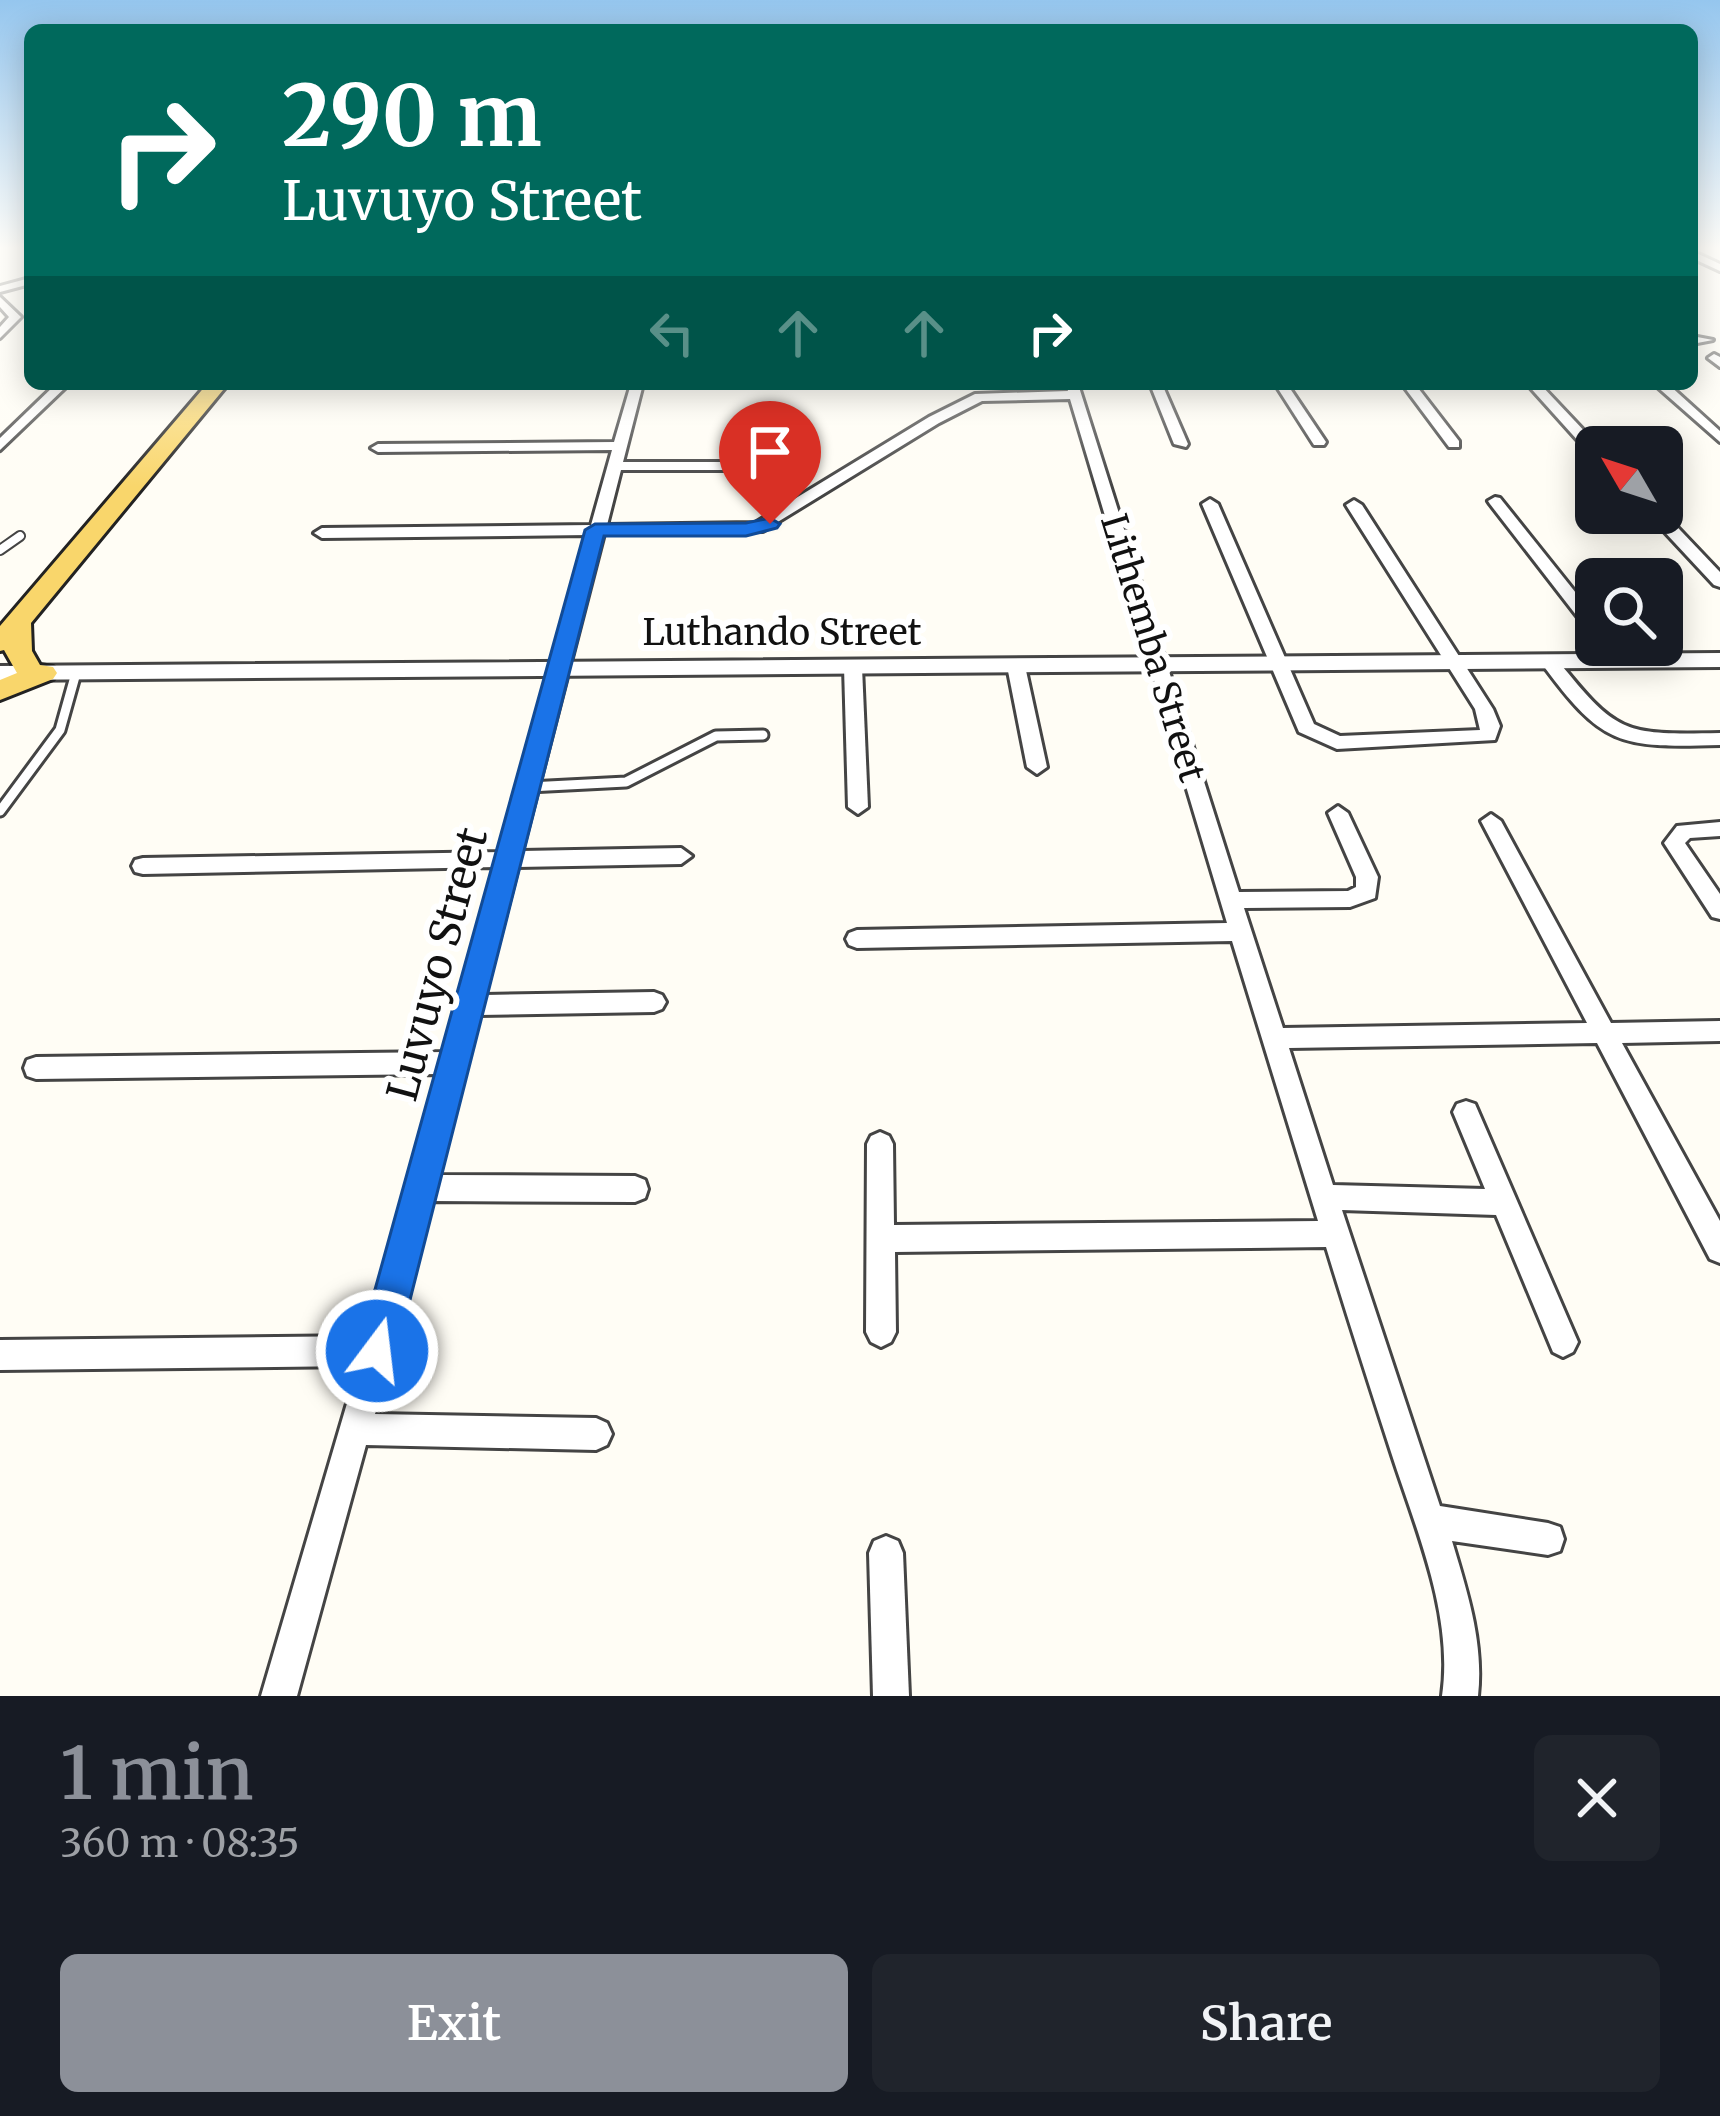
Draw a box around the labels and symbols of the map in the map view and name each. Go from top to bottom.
pin [719,401,821,524]
north arrow [1575,426,1683,534]
street label: Lithemba Street [1091,509,1215,787]
street label: Luthando Street [642,610,922,655]
street label: Luvuyo Street [376,822,498,1106]
position arrow [314,1288,440,1414]

